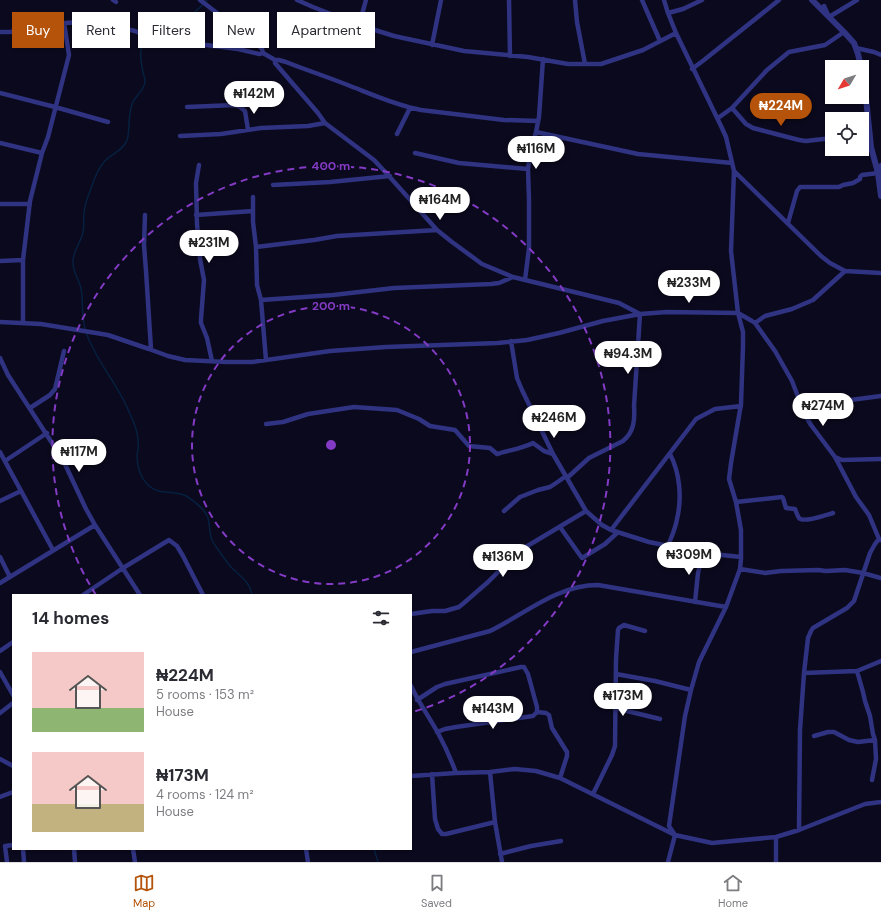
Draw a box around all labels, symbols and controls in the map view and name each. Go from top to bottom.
chip: Buy [12,12,64,48]
chip: Rent [72,12,130,48]
chip: Filters [138,12,205,48]
chip: New [213,12,269,48]
chip: Apartment [277,12,375,48]
north arrow [825,60,869,104]
map controls [825,60,869,156]
pin: ₦142M [226,81,282,115]
text: ₦142M [233,85,275,102]
pin: ₦224M [753,93,809,127]
text: ₦224M [759,97,803,114]
button: locate [825,112,869,156]
pin: ₦116M [508,136,564,170]
text: ₦116M [517,140,555,157]
text: 400 m [312,158,350,174]
pin: ₦164M [412,187,468,221]
text: ₦164M [419,191,461,208]
pin: ₦231M [181,230,237,264]
text: ₦231M [189,234,229,251]
pin: ₦233M [661,270,717,304]
text: ₦233M [667,274,711,291]
text: 200 m [312,298,350,314]
pin: ₦94.3M [595,341,661,375]
text: ₦94.3M [604,345,652,362]
pin: ₦274M [795,393,851,427]
text: ₦274M [801,397,845,414]
pin: ₦246M [526,405,582,439]
text: ₦246M [531,409,577,426]
centre of rings [324,438,338,452]
pin: ₦117M [51,439,107,473]
text: ₦117M [60,443,98,460]
pin: ₦309M [661,542,717,576]
pin: ₦136M [475,544,531,578]
text: ₦309M [666,546,712,563]
text: ₦136M [482,548,524,565]
text: 14 homes [32,607,109,629]
icon: filters [370,607,392,629]
text: ₦224M [156,664,214,686]
icon: home [64,668,112,716]
pin: ₦173M [595,683,651,717]
text: 5 rooms · 153 m² [156,686,254,703]
text: ₦173M [603,687,643,704]
pin: ₦143M [465,696,521,730]
text: ₦143M [472,700,514,717]
text: House [156,703,194,720]
text: ₦173M [156,764,209,786]
icon: home [64,768,112,816]
text: 4 rooms · 124 m² [156,786,253,803]
text: House [156,803,194,820]
tab: Map [133,872,155,910]
tab: Saved [421,872,452,910]
tab: Home [718,872,748,910]

